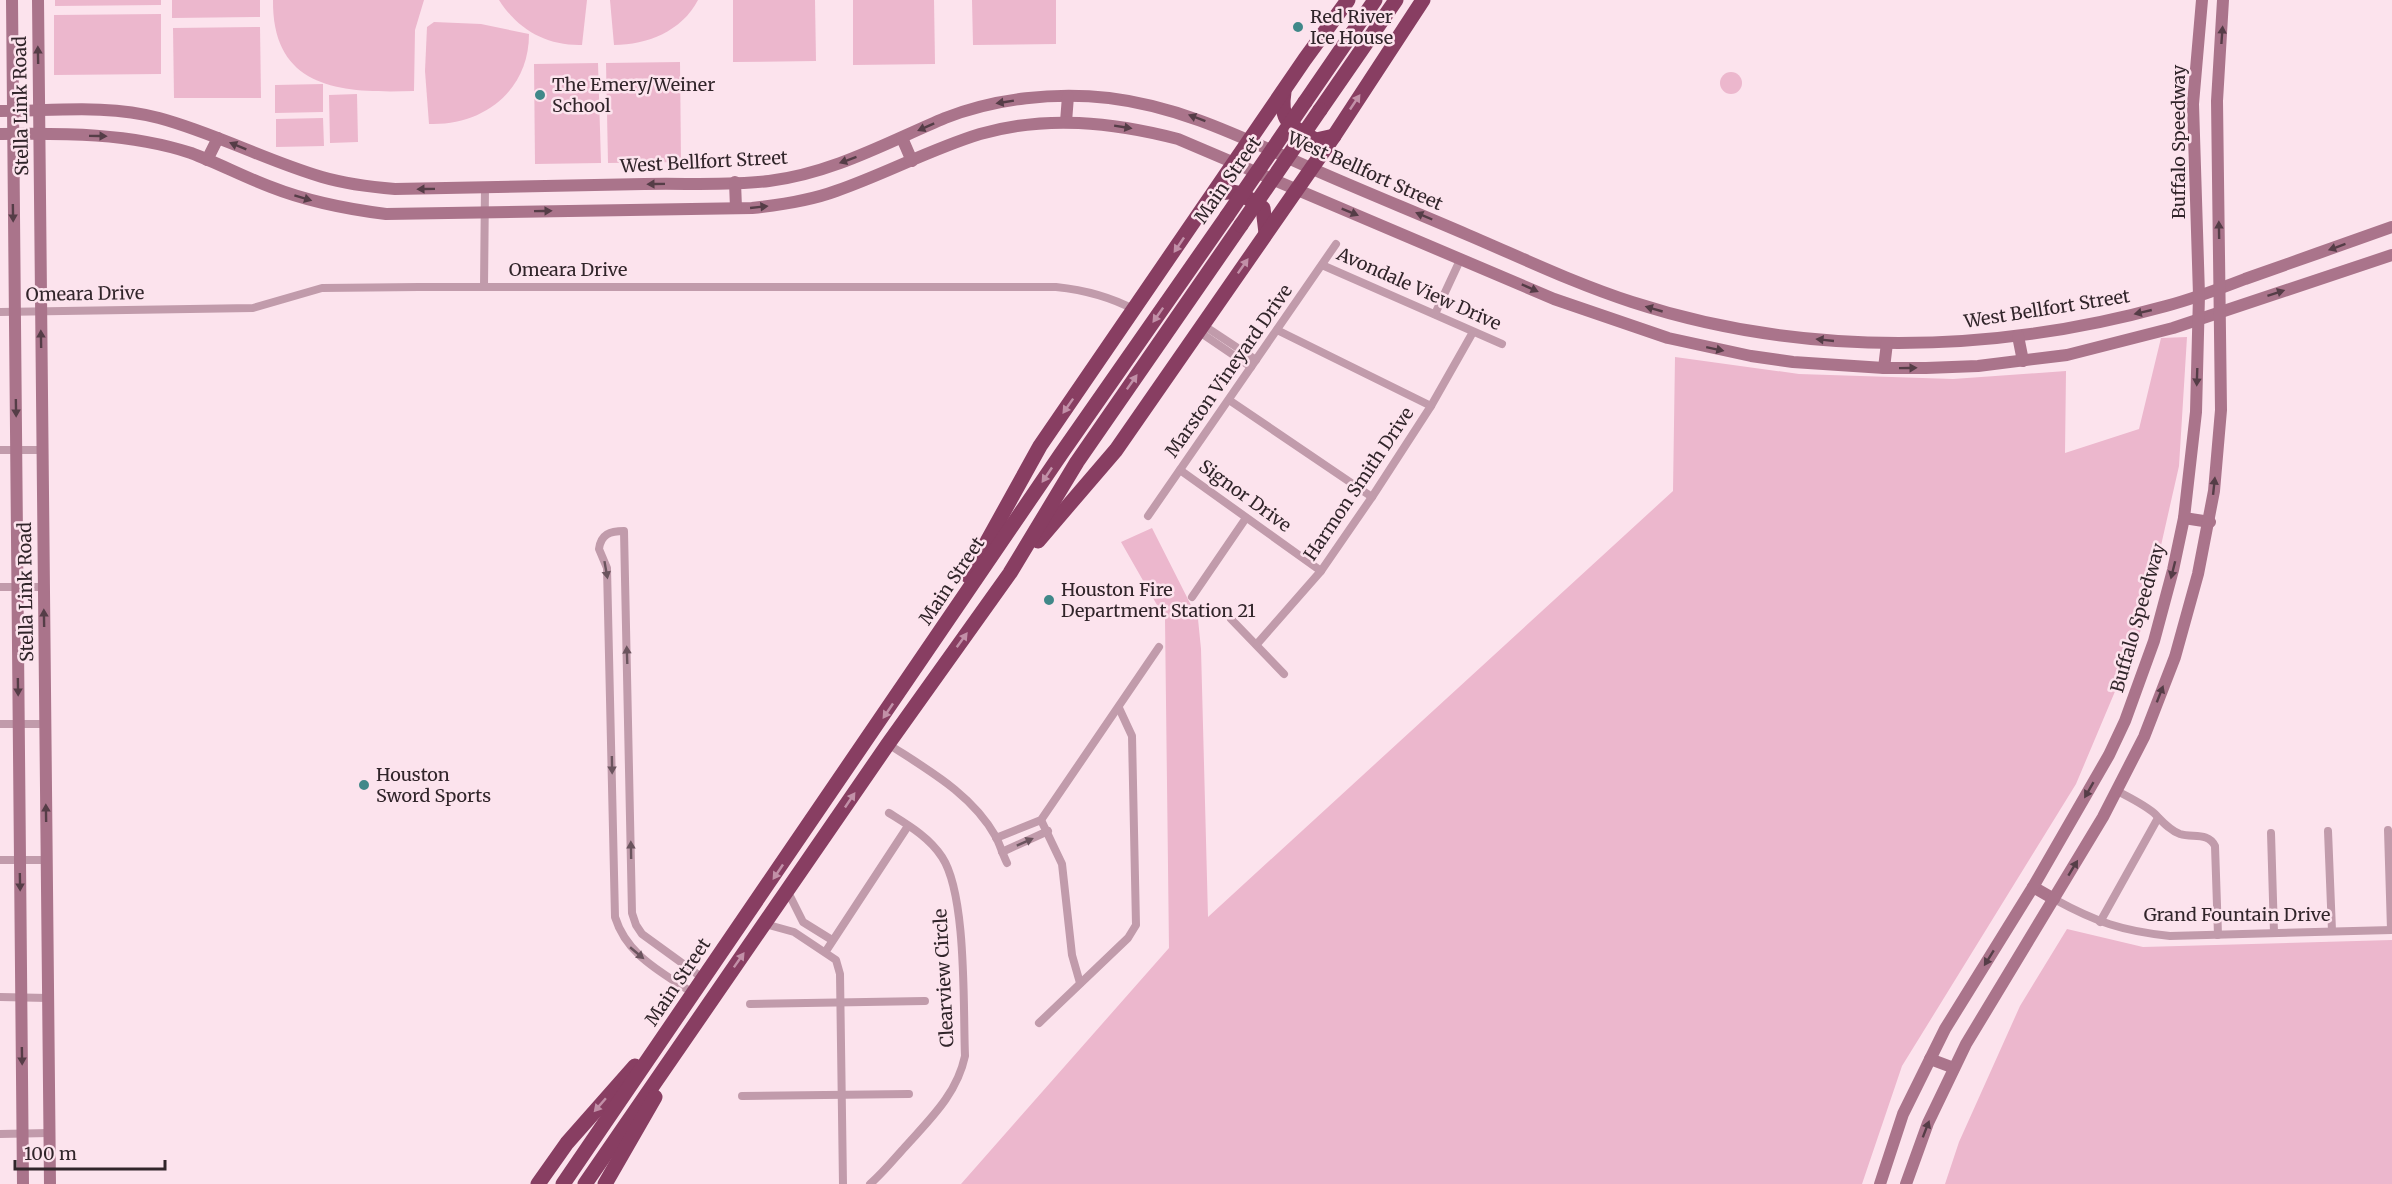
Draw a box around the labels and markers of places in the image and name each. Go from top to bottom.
place label: Red River Ice House [1310,5,1393,49]
marker: Red River Ice House [1291,20,1305,34]
place label: The Emery/Weiner School [552,73,715,117]
marker: The Emery/Weiner School [533,88,547,102]
place label: Houston Fire Department Station 21 [1061,578,1256,622]
marker: Houston Fire Department Station 21 [1042,593,1056,607]
place label: Houston Sword Sports [376,763,491,807]
marker: Houston Sword Sports [357,778,371,792]

